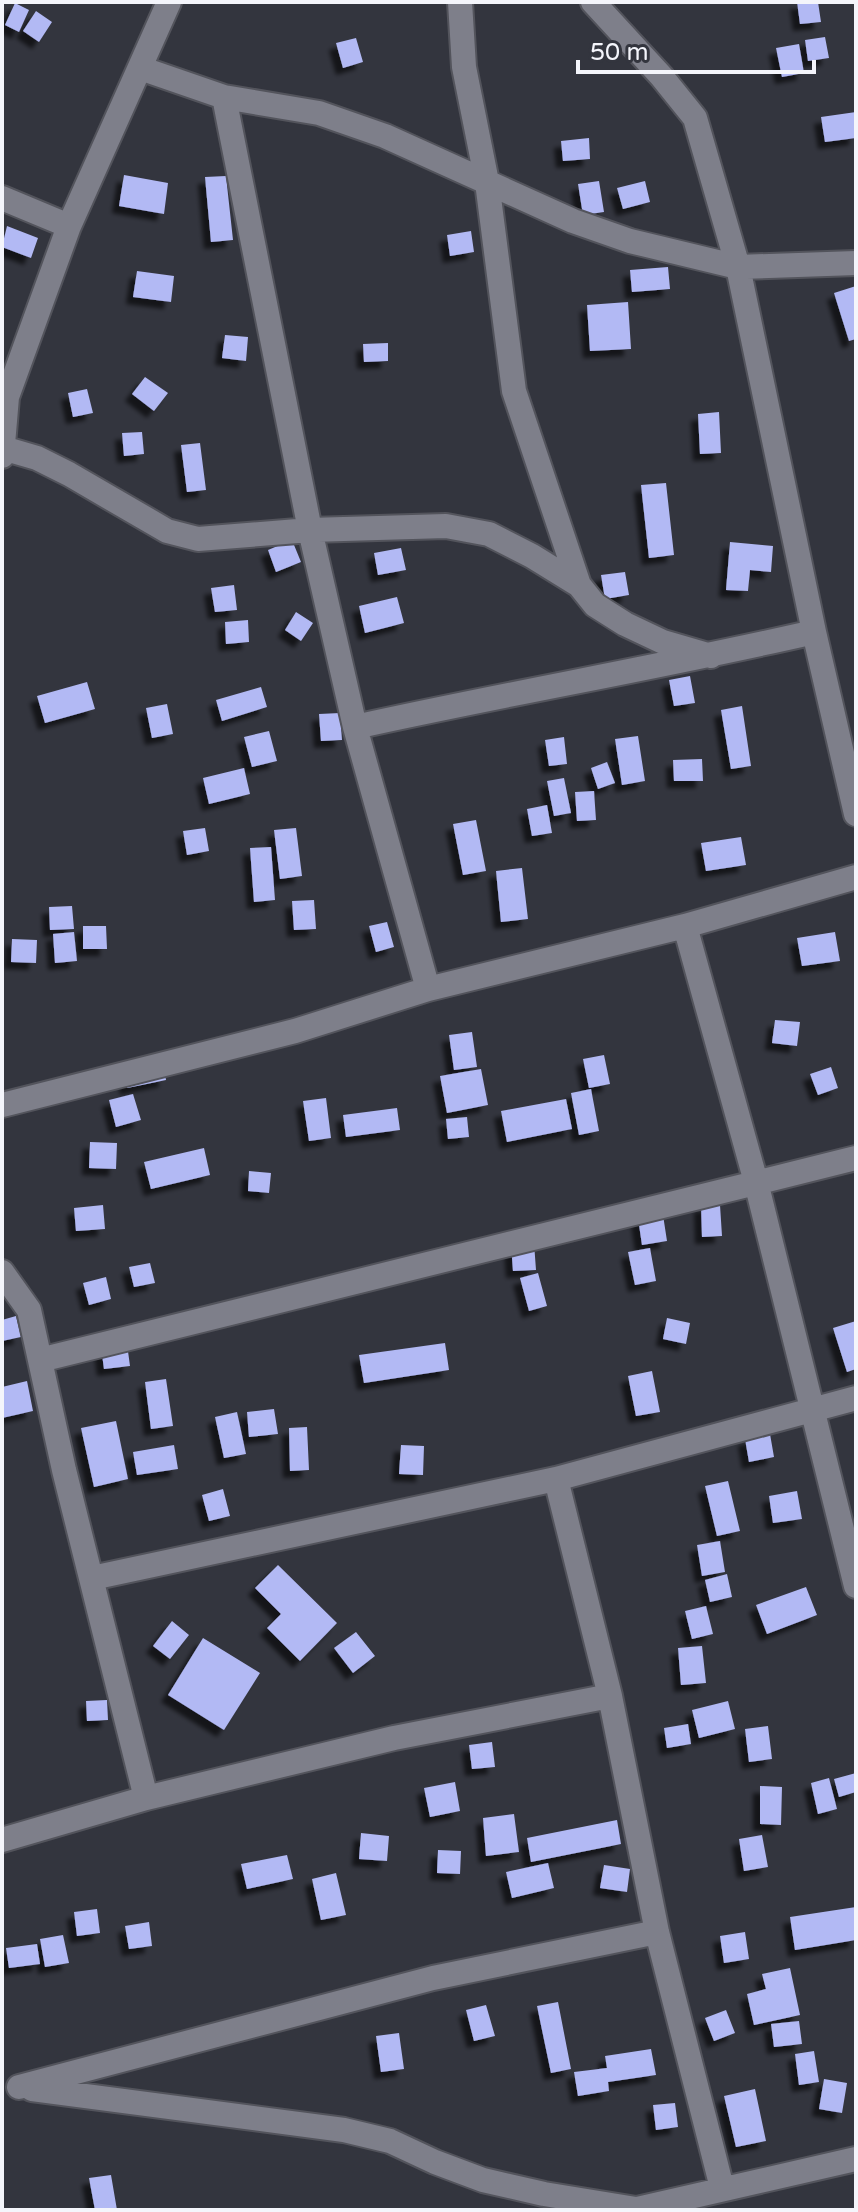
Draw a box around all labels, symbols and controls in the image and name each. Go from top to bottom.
scale bar [578,24,814,74]
text: 50 m [590,38,648,67]

